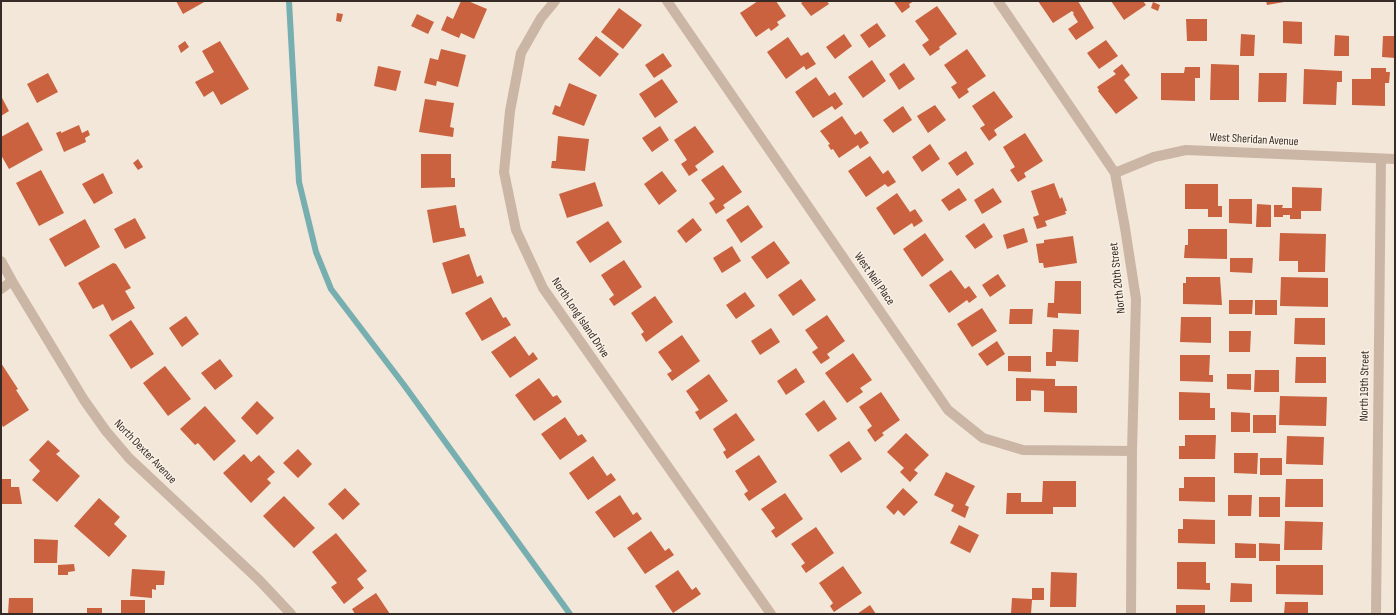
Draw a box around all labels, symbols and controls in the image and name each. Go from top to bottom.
street label: West Sheridan Avenue [1209,130,1299,150]
street label: North 20th Street [1107,242,1129,314]
street label: West Neil Place [851,250,897,308]
street label: North Long Island Drive [548,275,612,361]
street label: North 19th Street [1357,350,1373,422]
street label: North Dexter Avenue [111,417,179,487]

